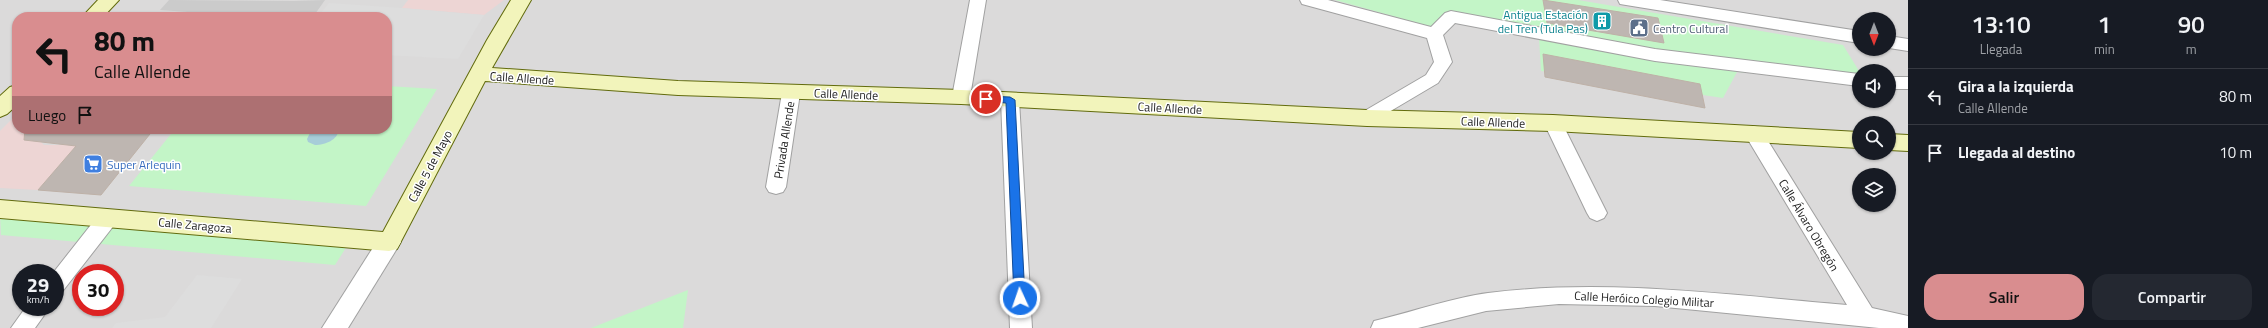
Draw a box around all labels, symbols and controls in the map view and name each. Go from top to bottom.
place label: Antigua Estación del Tren (Tula Pas) [1498,5,1588,38]
text: 13:10 [1971,6,2031,42]
text: 1 [2098,6,2111,42]
text: 90 [2178,6,2205,42]
building icon: Antigua Estación del Tren (Tula Pas) [1591,10,1613,32]
north arrow [1852,12,1896,56]
map controls [1852,12,1896,212]
public building icon: Centro Cultural [1628,17,1650,39]
text: 80 m [94,19,155,62]
place label: Centro Cultural [1653,19,1728,38]
icon: left [28,28,80,80]
text: Llegada [1980,39,2022,59]
text: min [2094,39,2115,59]
text: m [2186,39,2197,59]
text: Calle Allende [94,58,191,85]
button: sound [1852,64,1896,108]
street label: Calle Allende [489,66,555,90]
text: Gira a la izquierda [1958,75,2074,98]
pin [969,82,1003,116]
street label: Calle Allende [813,83,879,105]
text: 80 m [2219,85,2252,108]
icon: left [1924,86,1946,108]
icon: arrive [975,88,997,110]
street label: Calle Allende [1137,97,1203,119]
text: Calle Allende [1958,98,2028,118]
street label: Privada Allende [769,100,799,180]
text: Luego [28,104,66,127]
icon: arrive [74,104,96,126]
street label: Calle Allende [1460,111,1526,133]
button: search [1852,116,1896,160]
street label: Calle 5 de Mayo [403,127,457,205]
text: Llegada al destino [1958,141,2075,164]
text: 10 m [2219,141,2252,164]
icon: arrive [1924,142,1946,164]
supermarket icon: Super Arlequin [82,153,104,175]
place label: Super Arlequin [107,155,181,174]
button: layers [1852,168,1896,212]
street label: Calle Álvaro Obregón [1774,175,1844,275]
street label: Calle Zaragoza [158,212,232,238]
speed limit sign: 30 [72,264,124,316]
text: 29 [27,269,49,300]
button: Salir [1924,274,2084,320]
button: Compartir [2092,274,2252,320]
position arrow [999,277,1041,319]
street label: Calle Heróico Colegio Militar [1574,286,1714,312]
text: km/h [27,292,49,307]

